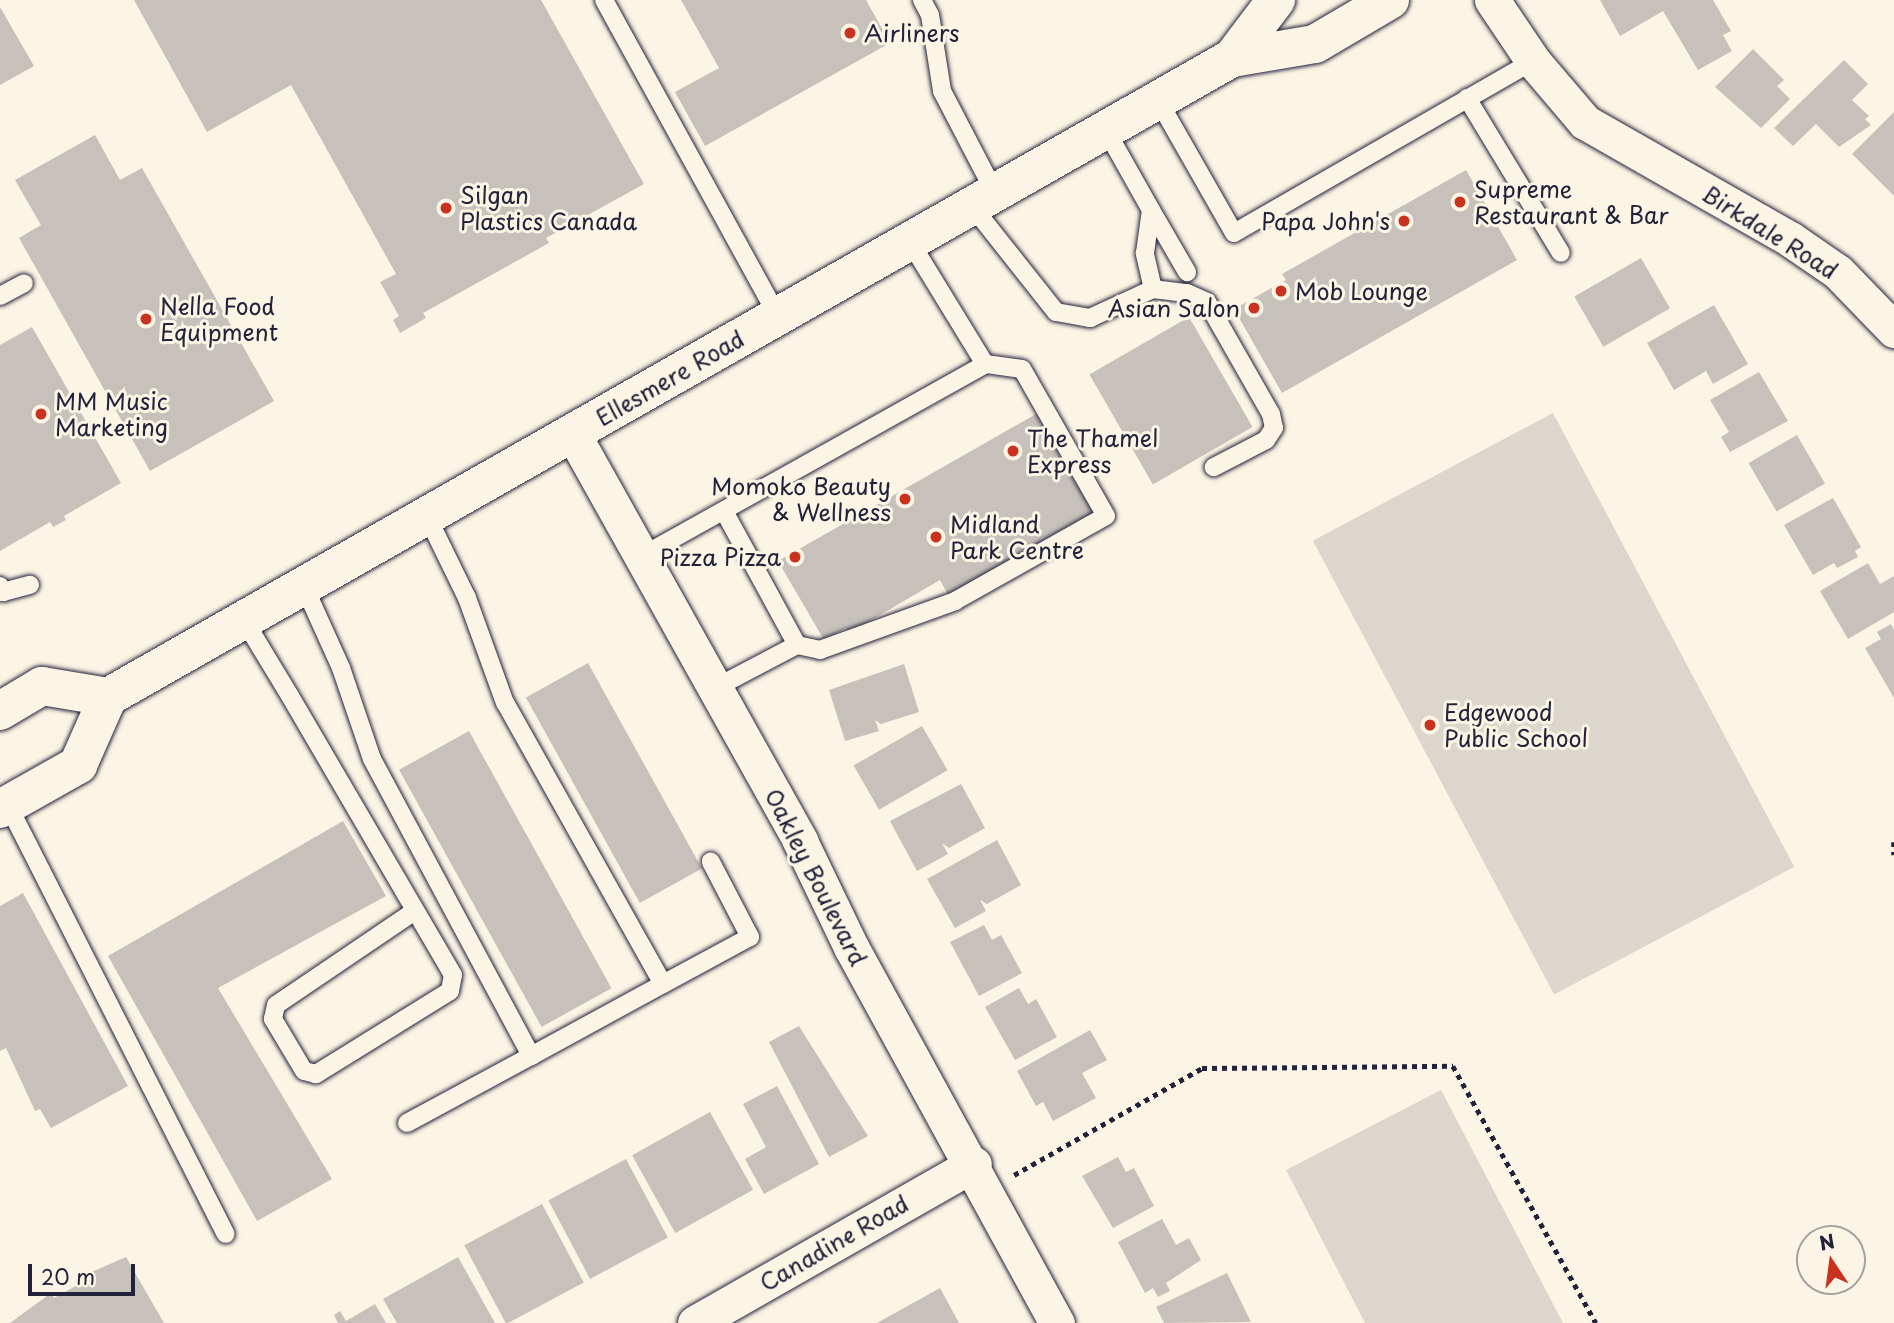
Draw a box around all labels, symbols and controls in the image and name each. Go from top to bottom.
place label: Airliners [864,19,960,47]
marker: Airliners [842,25,858,41]
place label: Supreme Restaurant & Bar [1474,175,1669,229]
street label: Birkdale Road [1696,179,1844,285]
place label: Silgan Plastics Canada [460,181,639,235]
marker: Supreme Restaurant & Bar [1452,194,1468,210]
marker: Silgan Plastics Canada [438,200,454,216]
place label: Papa John's [1259,207,1390,235]
marker: Papa John's [1396,213,1412,229]
place label: Mob Lounge [1295,277,1428,305]
marker: Mob Lounge [1273,283,1289,299]
place label: Nella Food Equipment [160,292,278,346]
place label: Asian Salon [1108,294,1240,322]
marker: Asian Salon [1246,300,1262,316]
marker: Nella Food Equipment [138,311,154,327]
street label: Ellesmere Road [591,324,749,432]
place label: MM Music Marketing [55,387,169,441]
marker: MM Music Marketing [33,406,49,422]
place label: The Thamel Express [1027,424,1158,478]
marker: The Thamel Express [1005,443,1021,459]
place label: Momoko Beauty & Wellness [709,472,891,526]
marker: Momoko Beauty & Wellness [897,491,913,507]
place label: Midland Park Centre [950,510,1084,564]
marker: Midland Park Centre [928,529,944,545]
place label: Pizza Pizza [660,543,781,571]
marker: Pizza Pizza [787,549,803,565]
place label: Edgewood Public School [1444,698,1589,752]
marker: Edgewood Public School [1422,717,1438,733]
street label: Oakley Boulevard [759,784,873,970]
street label: Canadine Road [754,1189,914,1297]
north arrow [1796,1225,1866,1295]
text: N [1816,1226,1837,1257]
scale bar [32,1250,138,1294]
text: 20 m [41,1260,95,1292]

